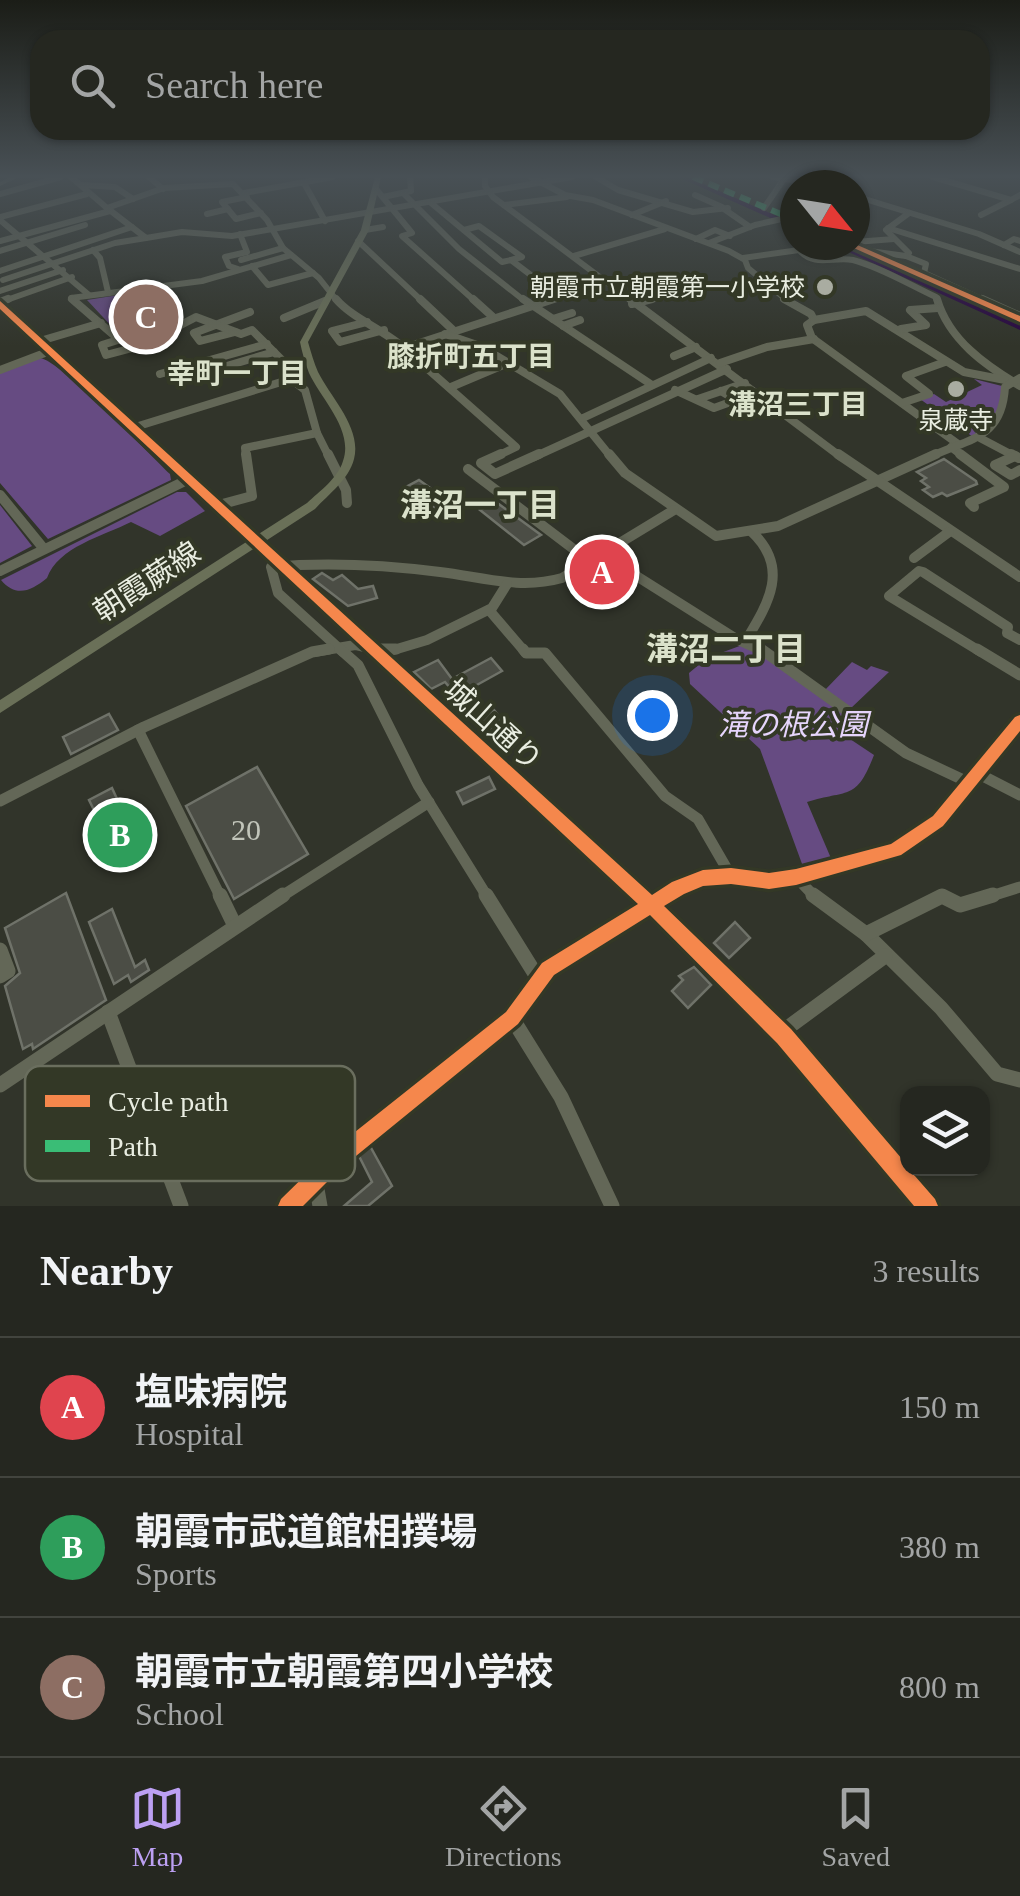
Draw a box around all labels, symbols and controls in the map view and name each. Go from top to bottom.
search box [30,30,990,140]
icon: search [65,58,120,113]
text: Search here [145,64,323,106]
north arrow [780,170,870,260]
place label: 朝霞市立朝霞第一小学校 [530,274,805,301]
marker: 朝霞市立朝霞第一小学校 [814,276,836,298]
pin: C [114,280,178,354]
district label: 膝折町五丁目 [387,341,555,372]
district label: 幸町一丁目 [167,358,307,389]
marker: 泉蔵寺 [945,378,967,400]
district label: 溝沼三丁目 [728,389,868,420]
place label: 泉蔵寺 [918,407,994,434]
district label: 溝沼一丁目 [400,487,560,523]
pin: A [570,534,634,610]
street label: 朝霞蕨線 [87,535,206,628]
district label: 溝沼二丁目 [646,631,806,667]
street label: 城山通り [438,672,549,777]
your location [627,690,678,741]
park label: 滝の根公園 [718,708,872,741]
pin: B [88,798,152,872]
house number: 20 [231,813,261,846]
legend [25,1066,355,1181]
text: Cycle path [108,1086,229,1117]
map controls [900,1086,990,1176]
button: layers [900,1086,990,1176]
text: Path [108,1131,158,1162]
text: Nearby [40,1248,173,1294]
text: 3 results [872,1253,980,1289]
text: 塩味病院 [135,1371,287,1413]
text: A [61,1389,84,1425]
text: 150 m [899,1389,980,1425]
text: Hospital [135,1416,243,1452]
text: 朝霞市武道館相撲場 [135,1511,477,1553]
text: B [62,1529,83,1565]
text: 380 m [899,1529,980,1565]
text: Sports [135,1556,217,1592]
text: 朝霞市立朝霞第四小学校 [135,1651,553,1693]
text: C [61,1669,84,1705]
text: 800 m [899,1669,980,1705]
text: School [135,1696,224,1732]
tab: Map [130,1781,185,1873]
tab: Directions [445,1781,562,1873]
tab: Saved [822,1781,890,1873]

